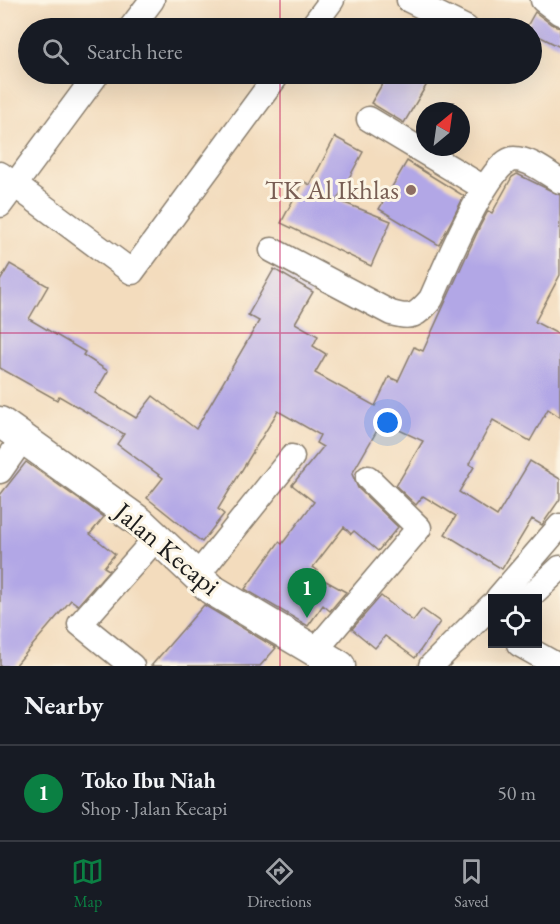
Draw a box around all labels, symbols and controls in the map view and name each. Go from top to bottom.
search box [18,18,542,84]
icon: search [39,35,72,68]
text: Search here [87,37,182,66]
north arrow [416,102,470,156]
place label: TK Al Ikhlas [265,172,399,207]
marker: TK Al Ikhlas [404,183,418,197]
your location [373,408,402,437]
street label: Jalan Kecapi [106,493,228,603]
pin: 1 [288,568,326,618]
map controls [488,594,542,648]
button: locate [488,594,542,648]
text: Nearby [24,688,104,722]
text: Toko Ibu Niah [81,766,216,795]
text: 1 [38,780,49,806]
text: 50 m [497,780,536,806]
text: Shop · Jalan Kecapi [81,795,227,821]
tab: Map [71,855,104,912]
tab: Directions [247,855,312,912]
tab: Saved [454,855,489,912]

